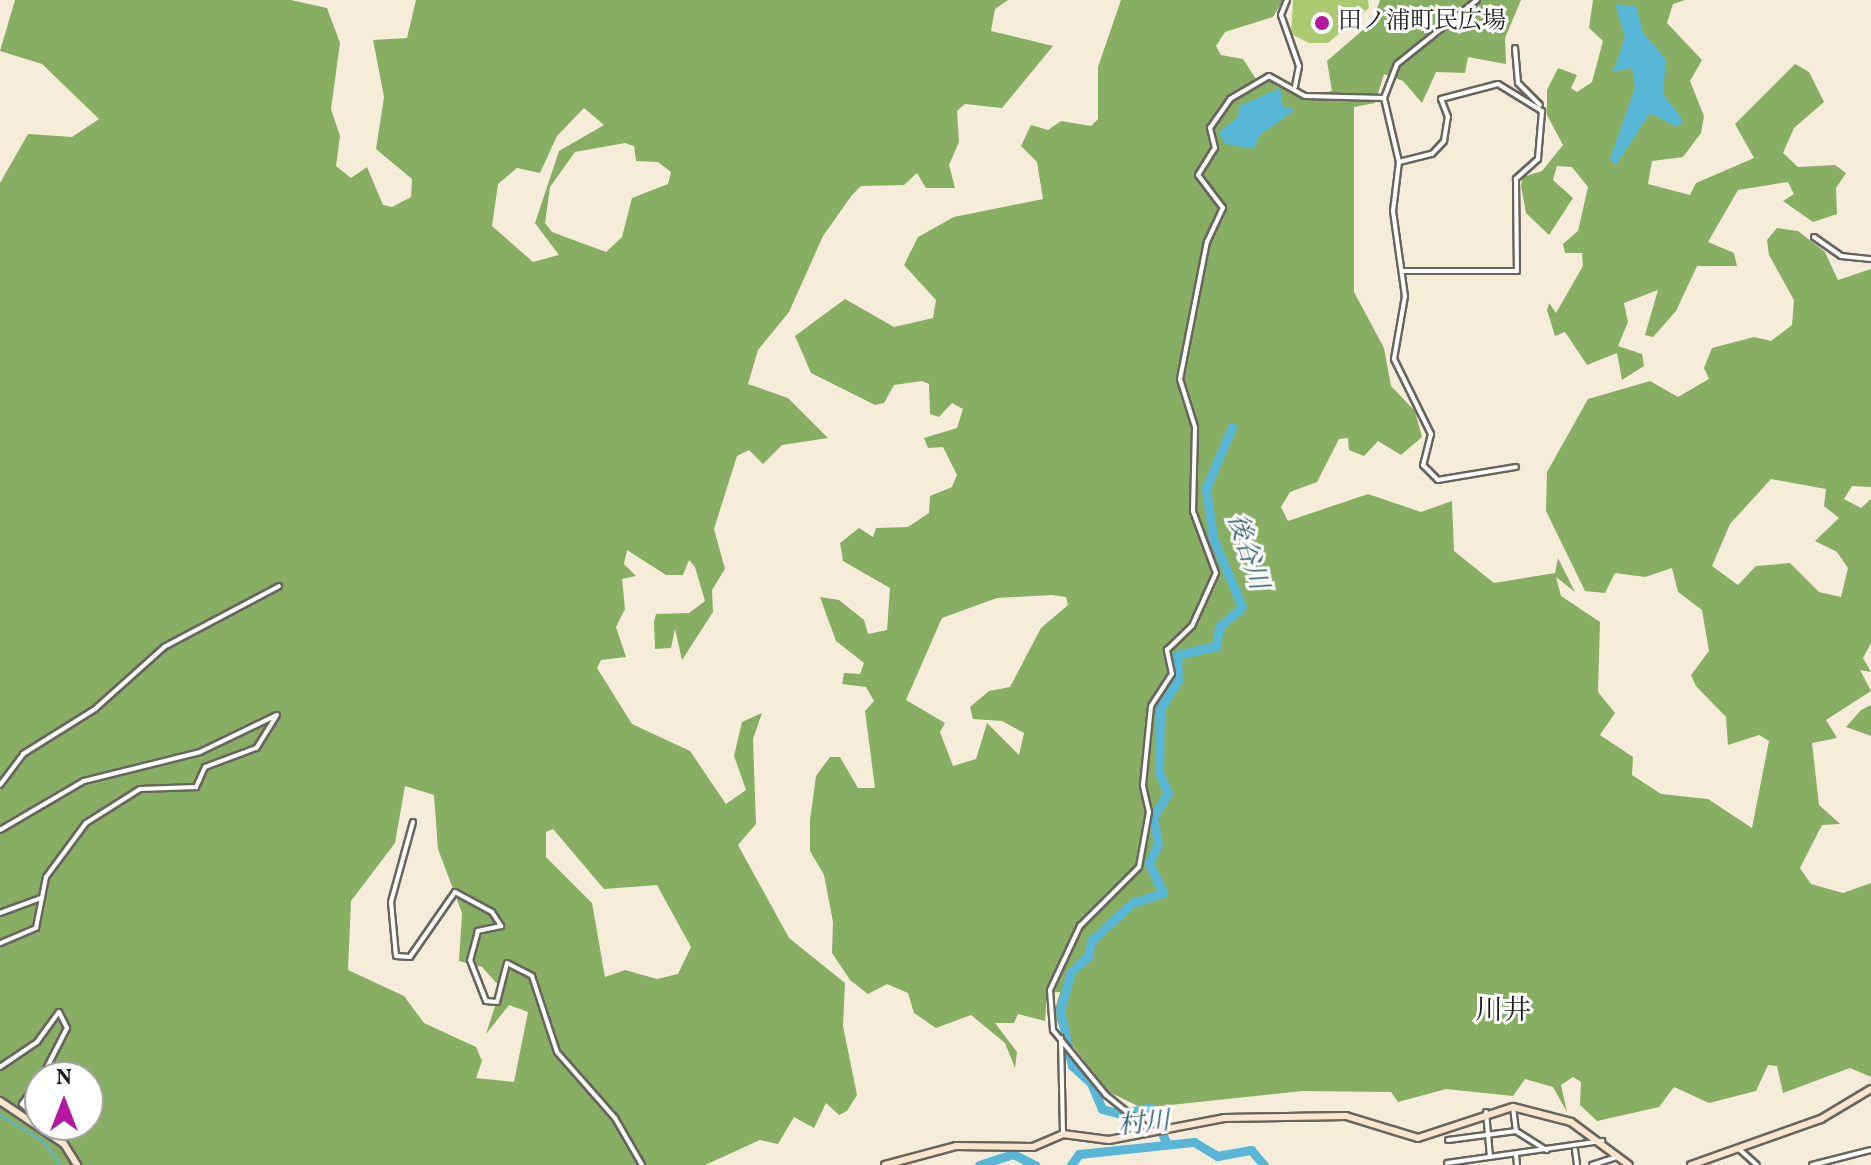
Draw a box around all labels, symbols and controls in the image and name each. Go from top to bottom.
place label: 田ノ浦町民広場 [1338,9,1506,37]
marker: 田ノ浦町民広場 [1313,14,1331,32]
water label: 後谷川 [1219,510,1273,594]
district label: 川井 [1475,995,1531,1029]
north arrow [24,1061,104,1141]
text: N [56,1063,72,1094]
water label: 村川 [1117,1107,1171,1143]

